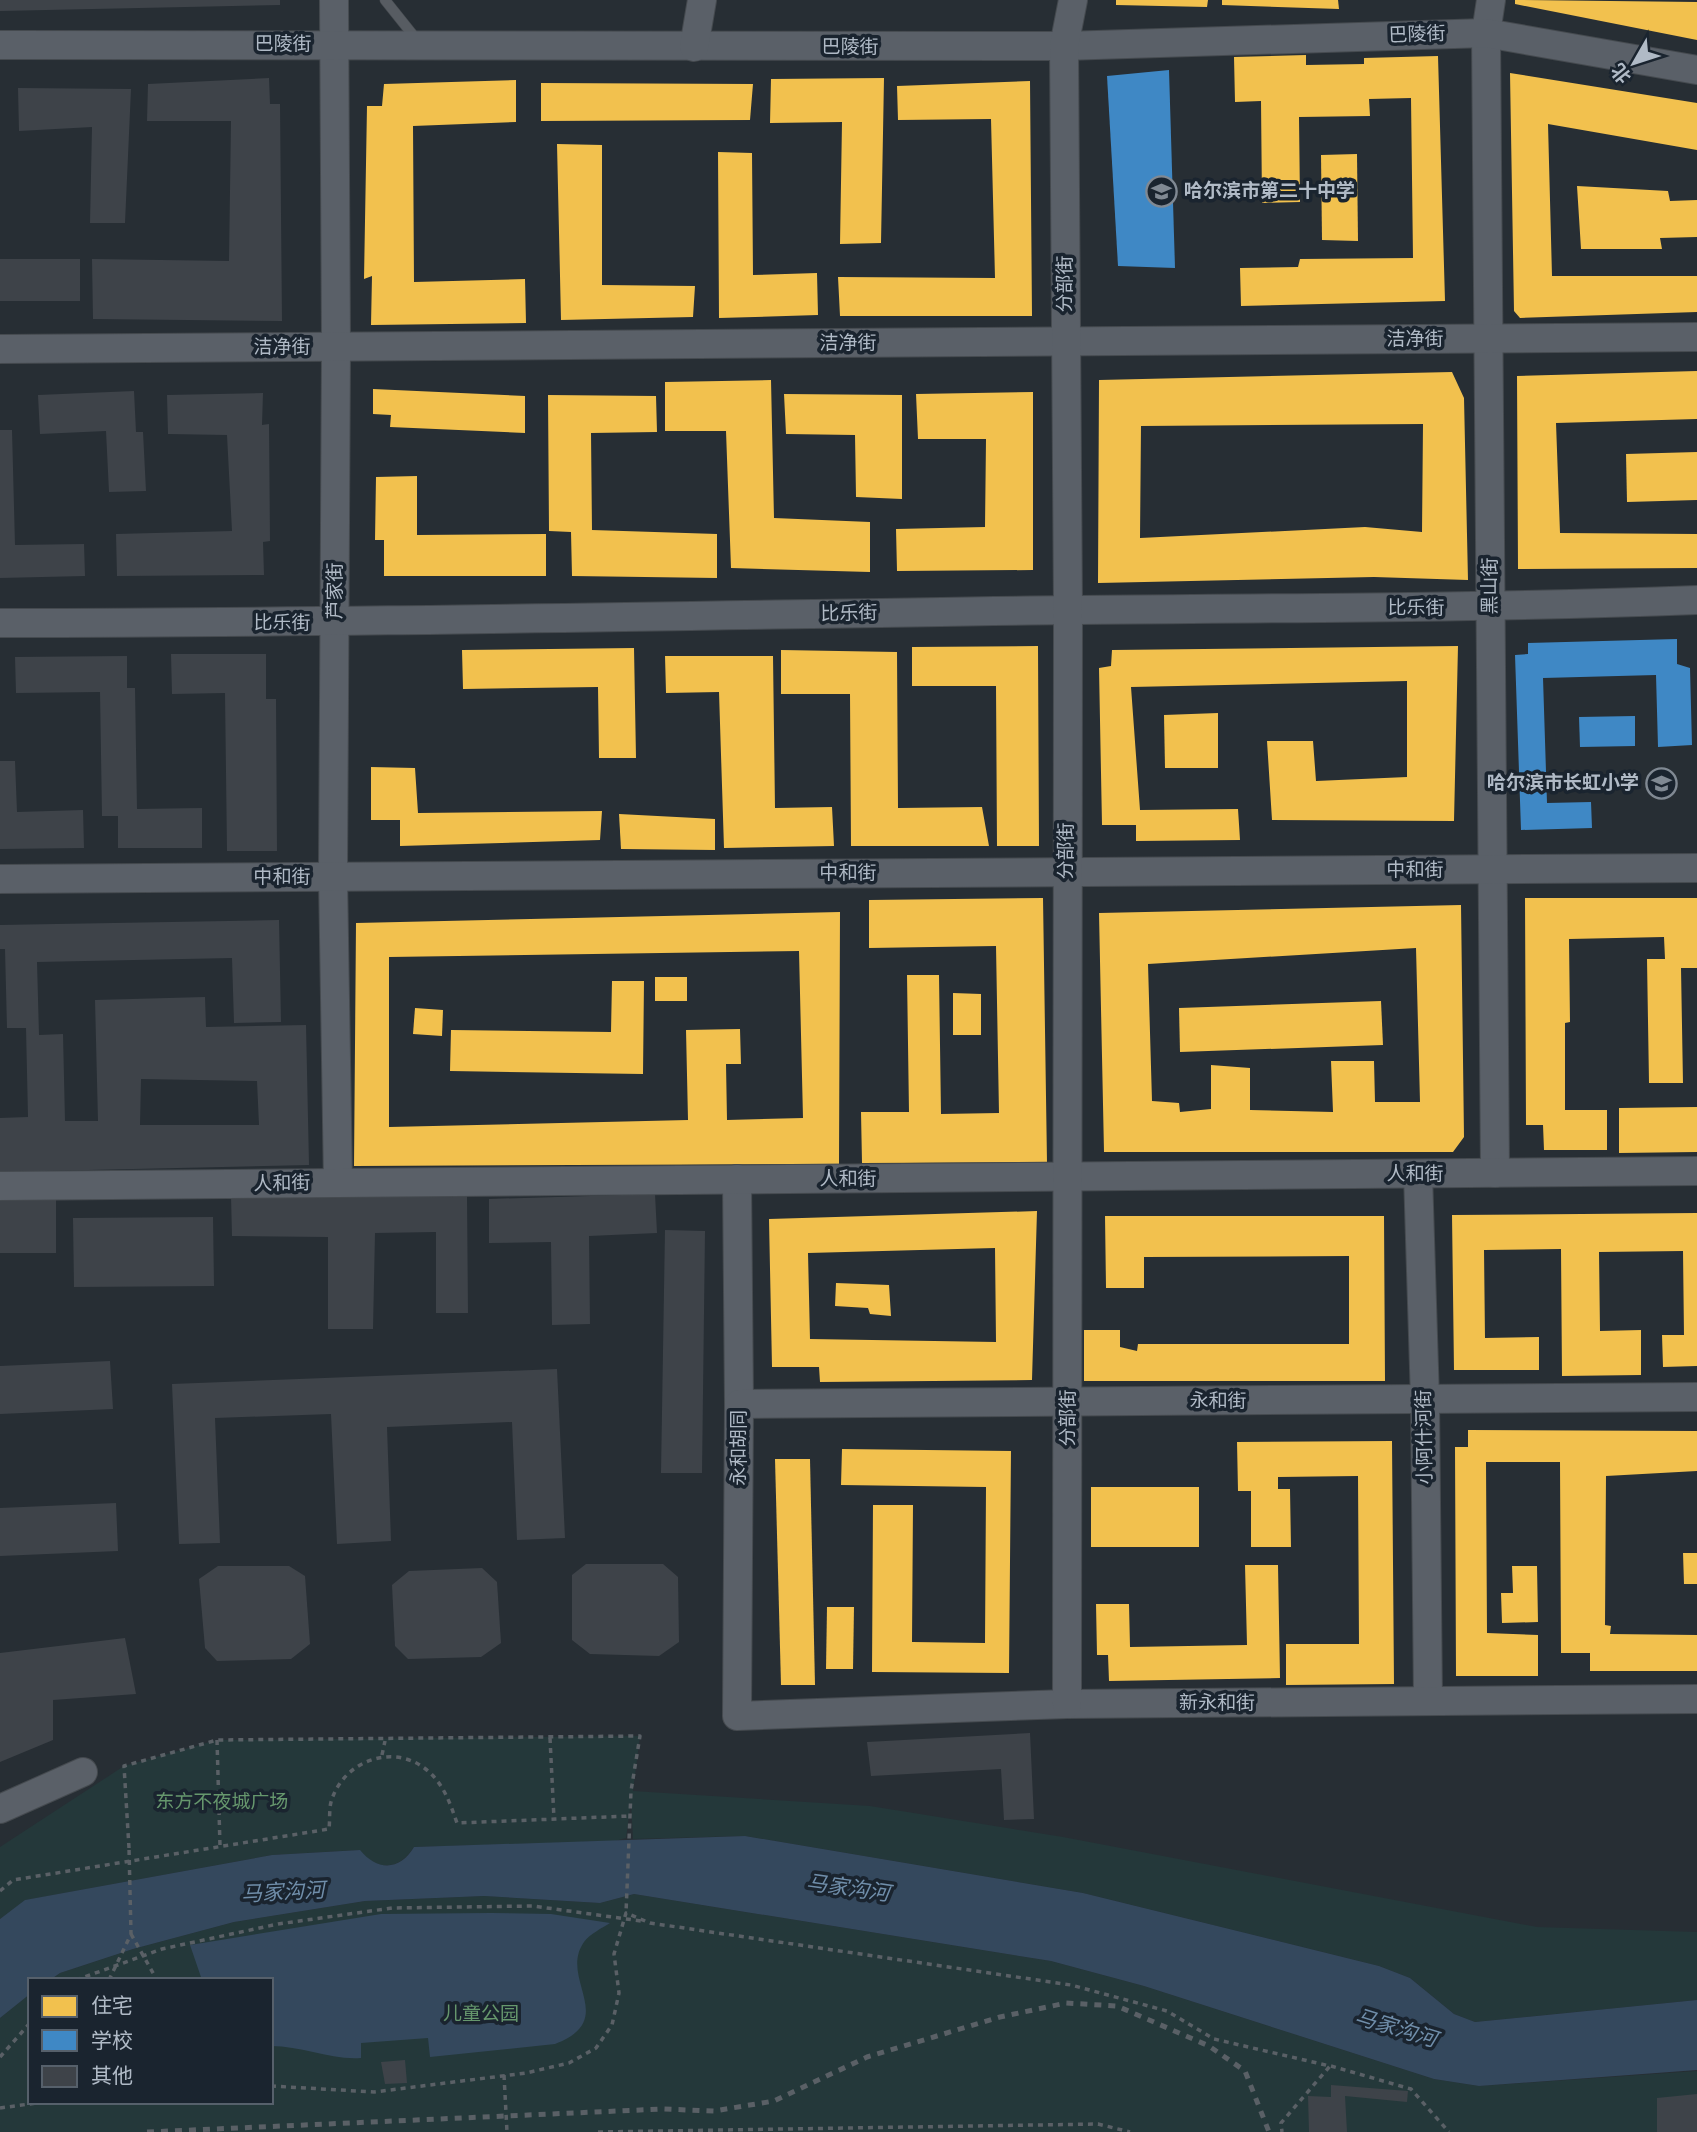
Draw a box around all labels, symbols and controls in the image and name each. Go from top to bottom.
street label: 巴陵街 [1388,21,1446,49]
north arrow [1599,28,1669,98]
street label: 巴陵街 [254,31,312,58]
street label: 巴陵街 [821,34,879,61]
text: 北 [1605,57,1638,89]
school or university icon: 哈尔滨市第二十中学 [1144,174,1178,208]
place label: 哈尔滨市第二十中学 [1184,178,1355,205]
street label: 分部街 [1052,255,1079,313]
street label: 洁净街 [1386,326,1444,353]
street label: 洁净街 [819,330,877,357]
street label: 洁净街 [253,334,311,361]
street label: 黑山街 [1477,557,1504,615]
street label: 芦家街 [322,562,349,620]
street label: 比乐街 [1387,595,1445,622]
street label: 比乐街 [820,600,878,628]
street label: 比乐街 [253,610,311,637]
school or university icon: 哈尔滨市长虹小学 [1645,766,1679,800]
place label: 哈尔滨市长虹小学 [1487,770,1639,797]
street label: 分部街 [1053,822,1080,880]
street label: 中和街 [1386,857,1444,884]
street label: 中和街 [819,860,877,887]
street label: 中和街 [253,864,311,891]
street label: 人和街 [1386,1161,1444,1188]
street label: 人和街 [819,1166,877,1193]
street label: 人和街 [253,1170,311,1198]
street label: 永和街 [1189,1388,1247,1415]
street label: 分部街 [1055,1389,1082,1447]
street label: 小阿什河街 [1411,1389,1439,1485]
street label: 永和胡同 [726,1410,753,1486]
street label: 新永和街 [1179,1690,1255,1717]
park label: 东方不夜城广场 [155,1789,289,1816]
water label: 马家沟河 [804,1867,896,1909]
water label: 马家沟河 [240,1875,330,1909]
legend [28,1978,273,2104]
text: 住宅 [91,1991,133,2021]
park label: 儿童公园 [443,2001,519,2028]
water label: 马家沟河 [1351,2001,1444,2056]
text: 学校 [91,2026,133,2056]
text: 其他 [91,2061,133,2091]

